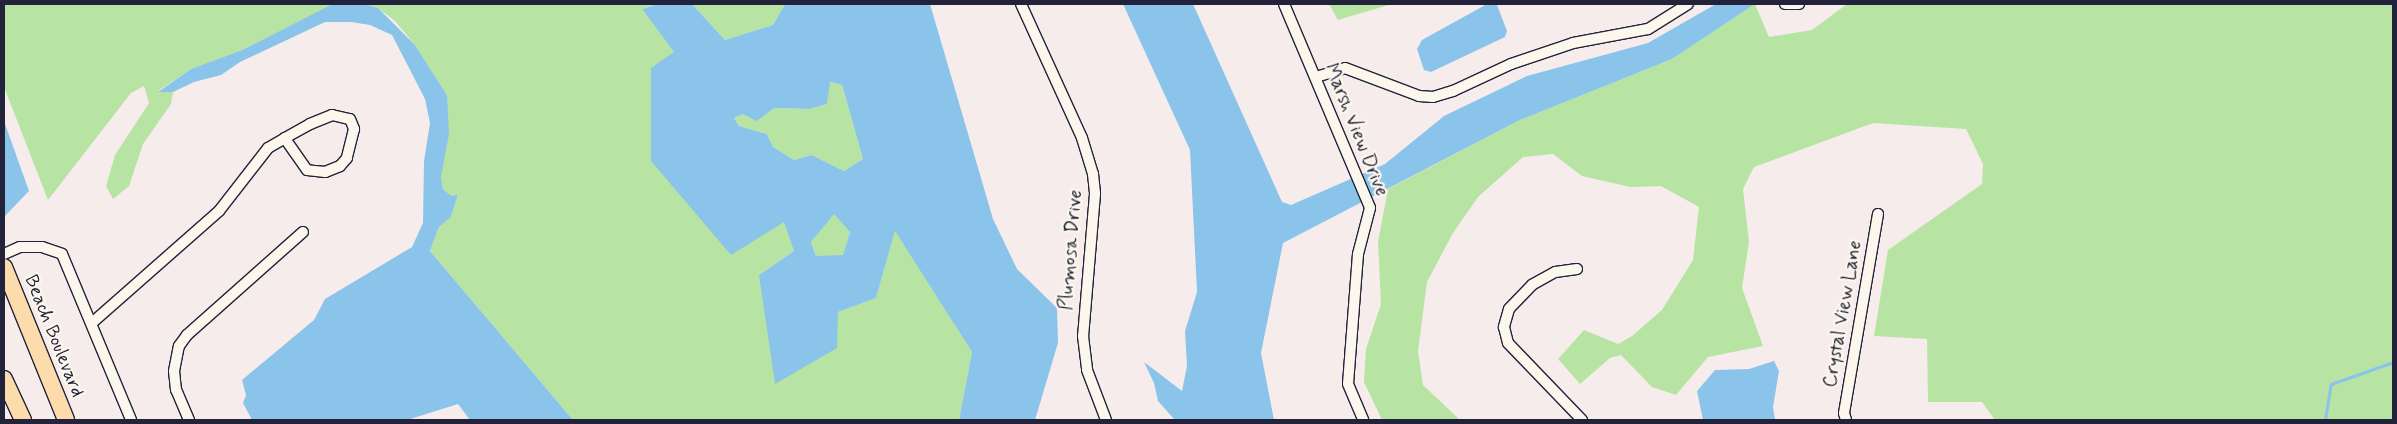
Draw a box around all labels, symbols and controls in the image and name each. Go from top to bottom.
street label: Marsh View Drive [1319,61,1393,199]
street label: Plumosa Drive [1054,189,1088,311]
street label: Crystal View Lane [1819,240,1867,388]
street label: Beach Boulevard [19,272,89,400]

